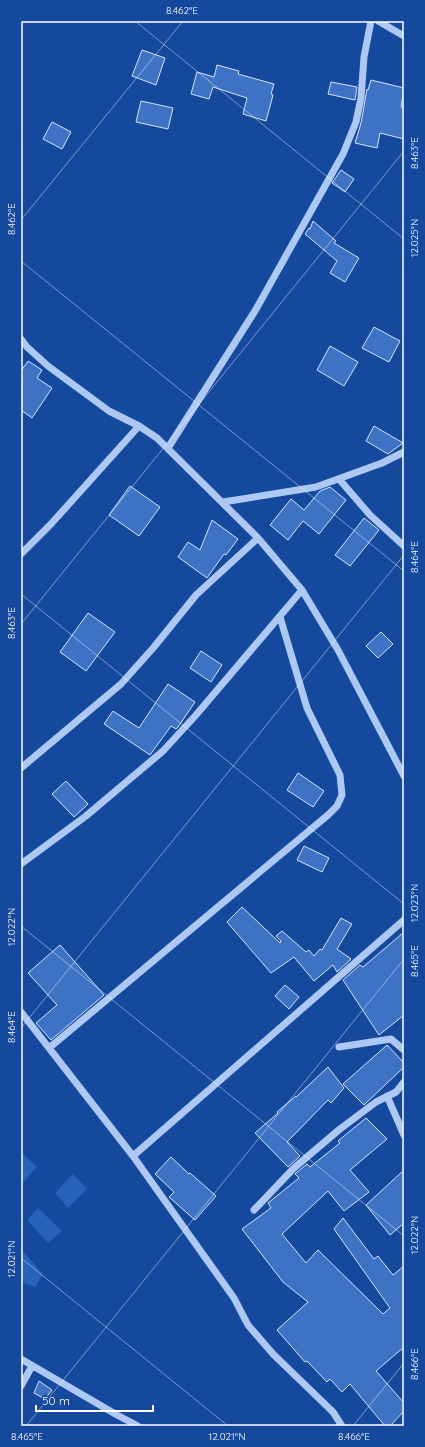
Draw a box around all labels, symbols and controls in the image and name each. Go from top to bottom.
text: 8.462°E [166,4,198,17]
text: 8.463°E [408,137,421,169]
text: 8.462°E [5,203,18,235]
text: 12.025°N [408,219,421,257]
text: 8.464°E [408,541,421,573]
text: 8.463°E [5,607,18,639]
text: 12.023°N [408,884,421,922]
text: 12.022°N [5,908,18,946]
text: 8.465°E [408,945,421,977]
text: 8.464°E [5,1011,18,1043]
text: 12.022°N [408,1216,421,1254]
text: 12.021°N [5,1241,18,1277]
text: 8.466°E [408,1348,421,1380]
scale bar [36,1387,153,1413]
text: 50 m [42,1393,70,1408]
text: 8.465°E [11,1430,43,1443]
text: 12.021°N [209,1430,245,1443]
text: 8.466°E [338,1430,370,1443]

